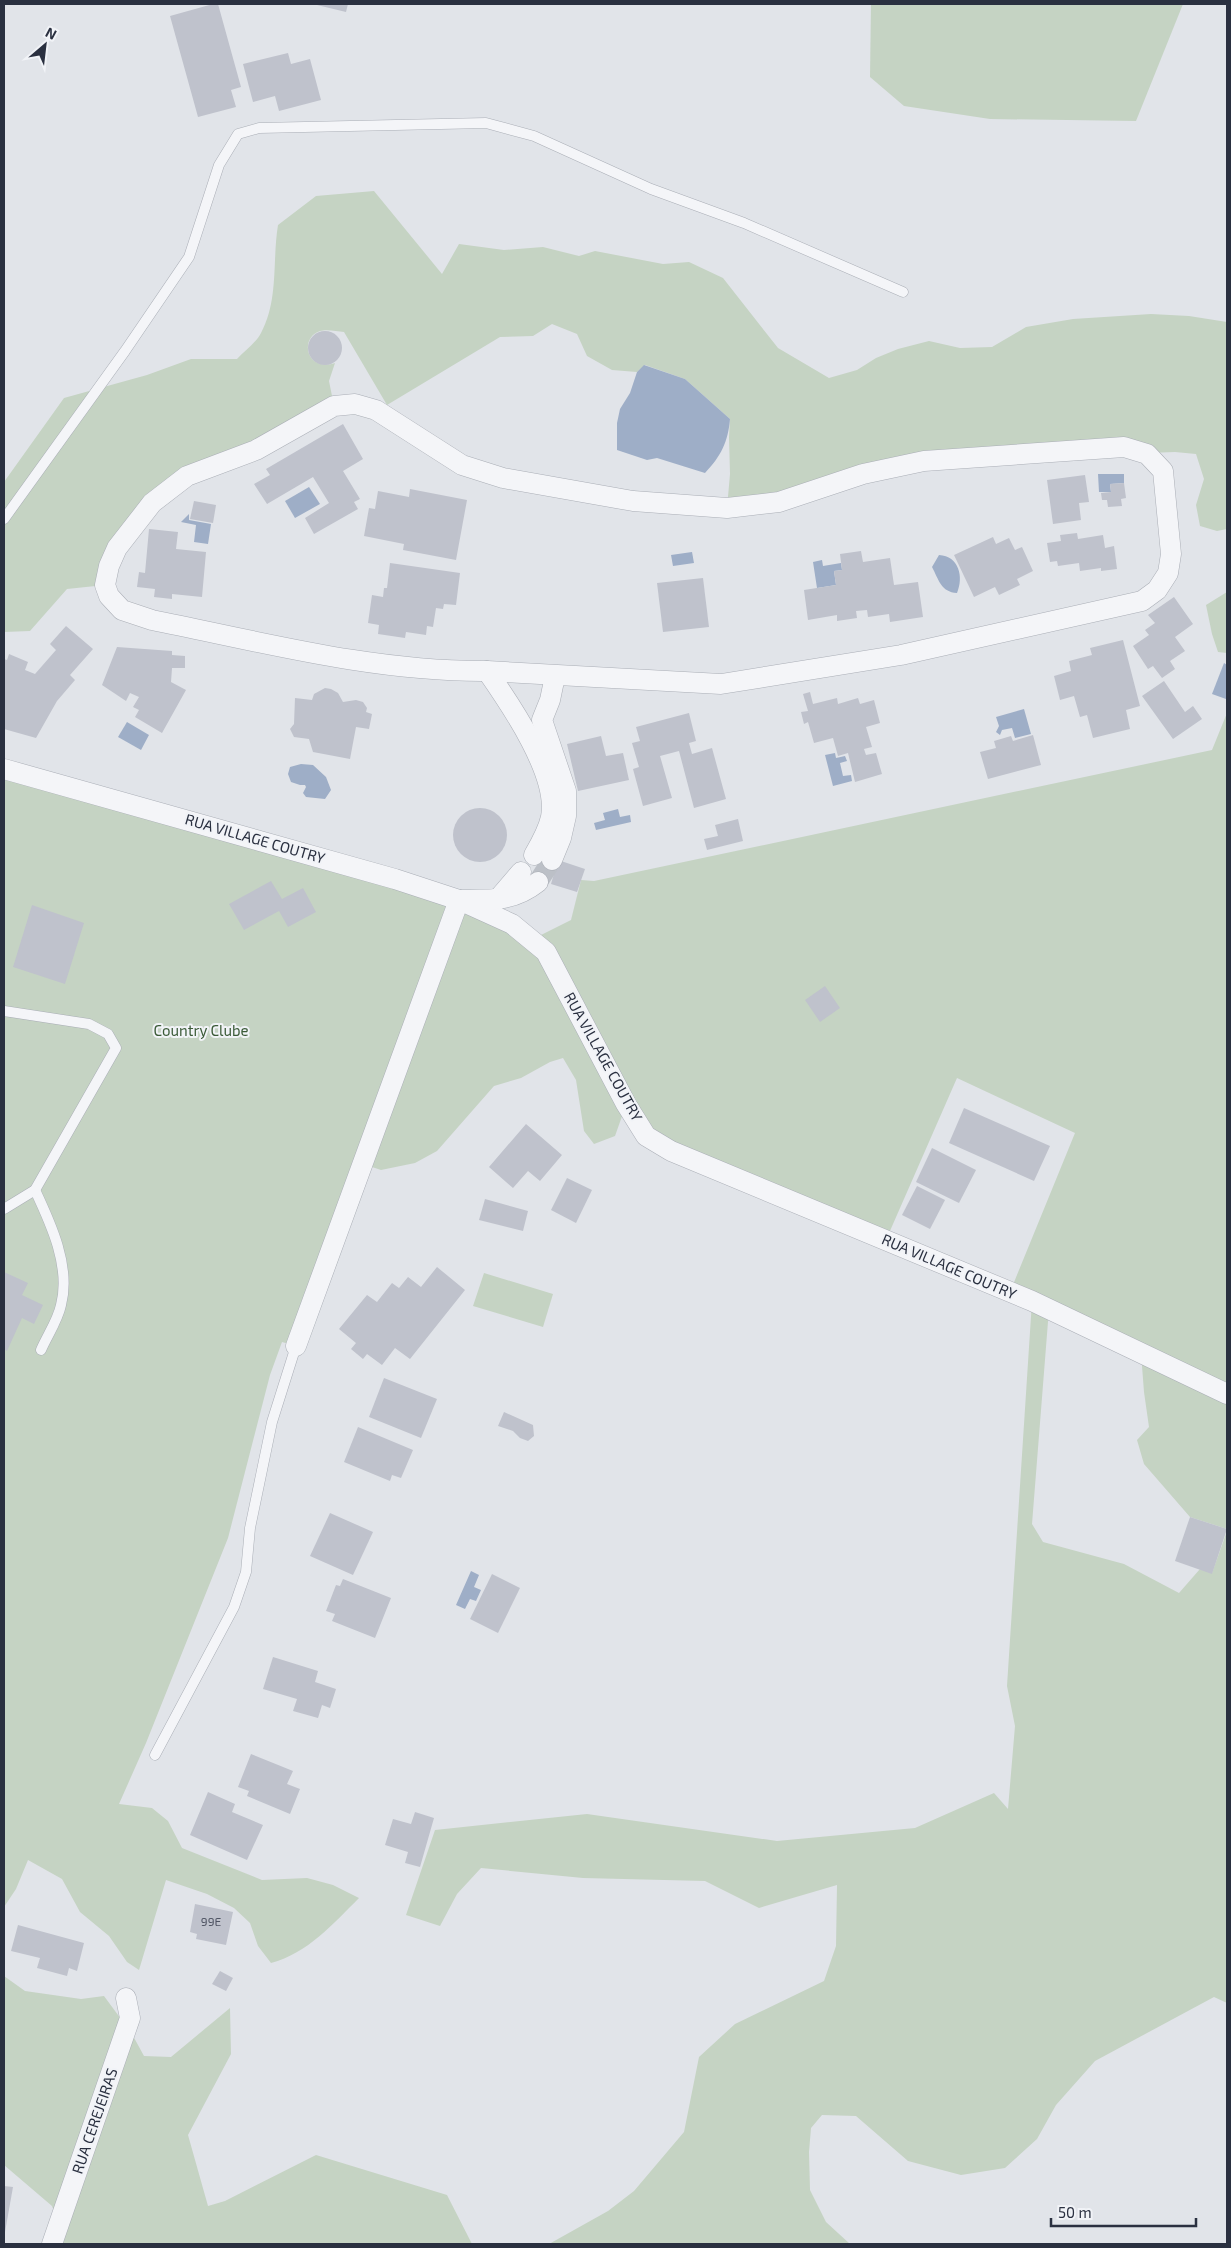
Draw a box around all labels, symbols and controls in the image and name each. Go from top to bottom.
north arrow [20,20,70,70]
text: N [43,23,60,43]
street label: RUA VILLAGE COUTRY [183,809,328,867]
street label: RUA VILLAGE COUTRY [561,989,647,1125]
park label: Country Clube [153,1021,249,1039]
street label: RUA VILLAGE COUTRY [879,1229,1020,1303]
house number: 99E [201,1914,222,1928]
street label: RUA CEREJEIRAS [68,2065,121,2176]
scale bar [1051,2196,1196,2228]
text: 50 m [1058,2203,1092,2221]

